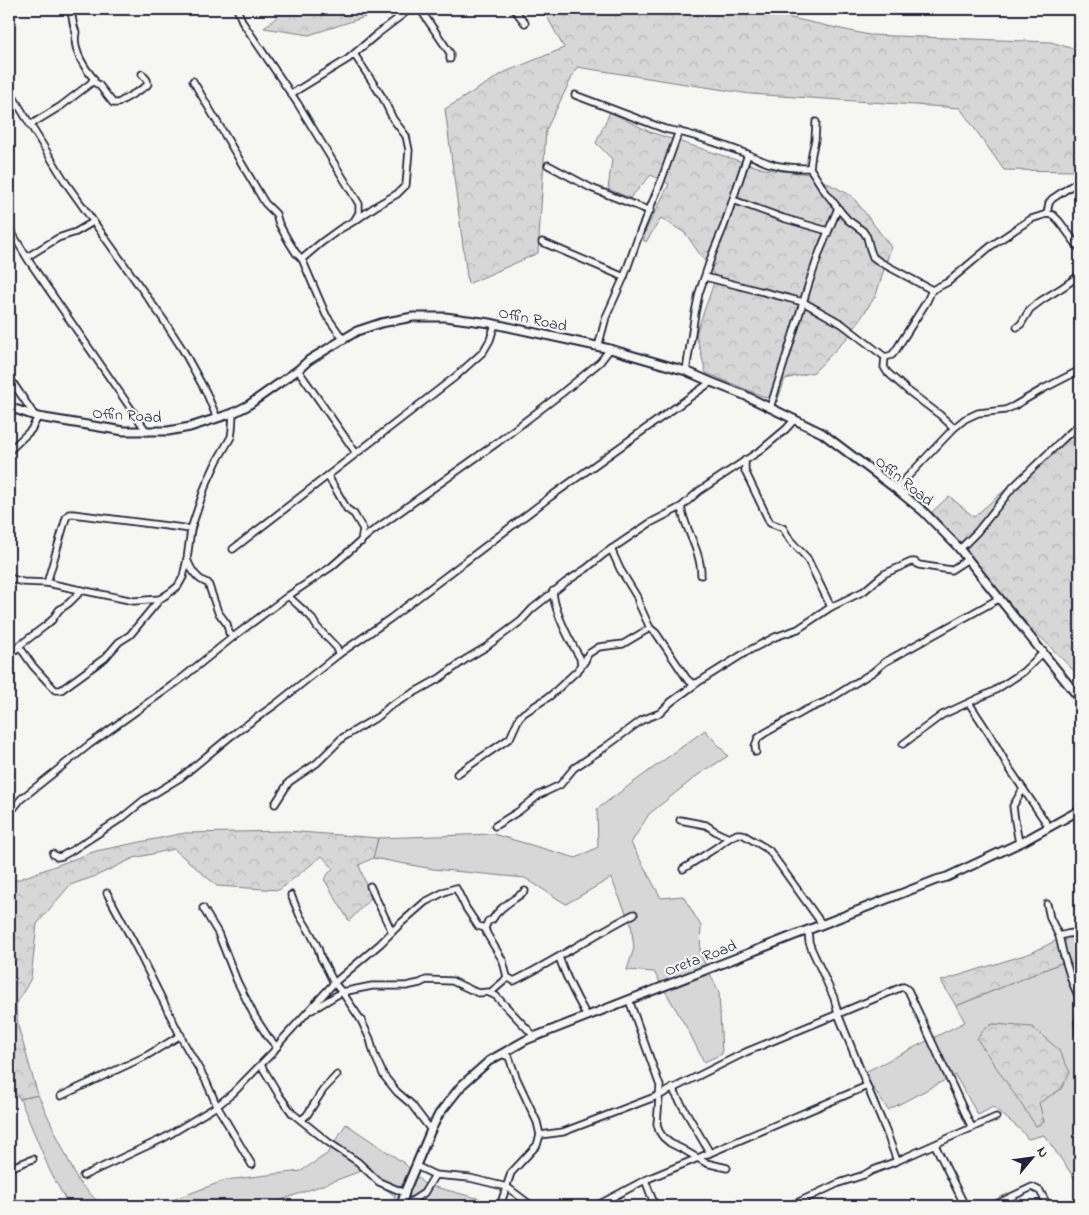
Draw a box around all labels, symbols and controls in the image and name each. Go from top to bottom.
street label: Offin Road [496,301,569,339]
street label: Offin Road [91,402,162,430]
street label: Offin Road [869,450,938,513]
street label: Oreta Road [661,934,740,984]
north arrow [1006,1132,1056,1182]
text: N [1031,1143,1054,1162]

